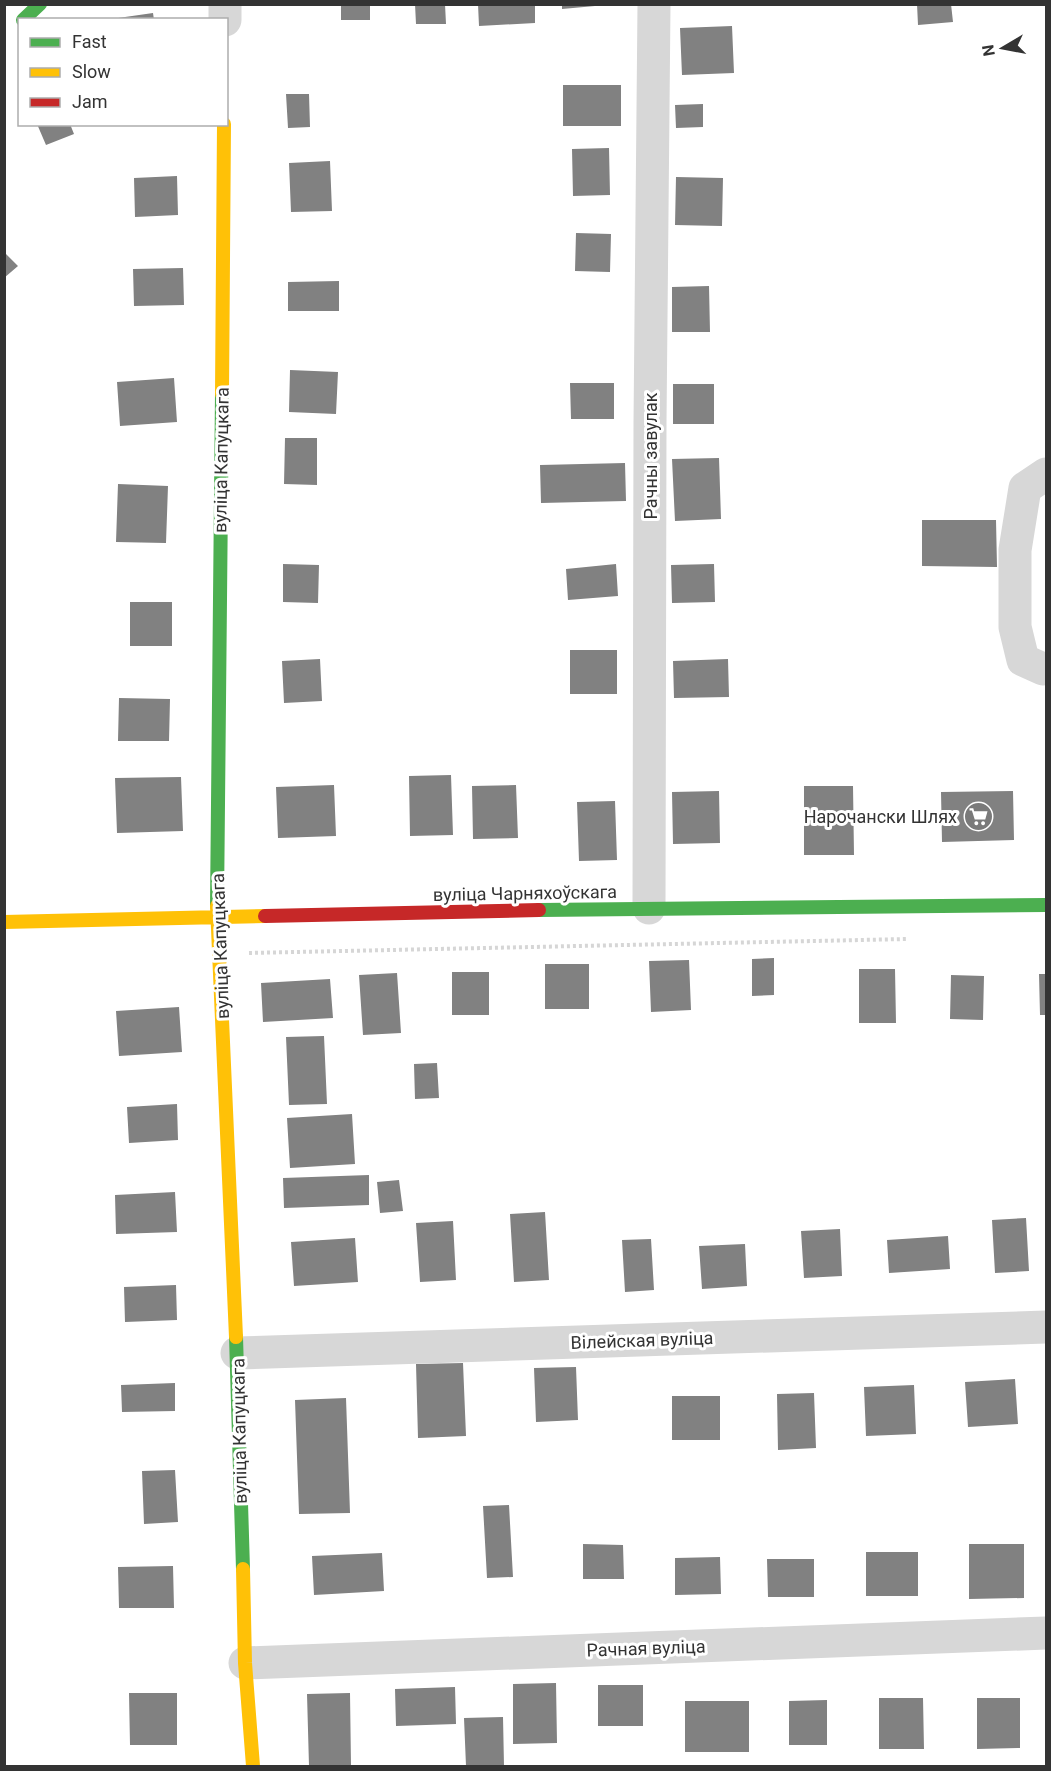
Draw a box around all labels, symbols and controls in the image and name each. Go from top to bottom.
legend [18,18,228,126]
north arrow [973,18,1033,78]
text: Fast [72,31,107,52]
text: N [978,43,999,58]
text: Slow [72,61,111,82]
text: Jam [72,91,108,112]
street label: вуліца Капуцкага [209,387,233,533]
street label: Рачны завулак [640,392,661,519]
supermarket icon: Нарочански Шлях [962,800,994,832]
place label: Нарочански Шлях [804,806,957,827]
street label: вуліца Капуцкага [207,873,233,1019]
street label: вуліца Чарняхоўскага [433,881,617,905]
street label: Вілейская вуліца [570,1327,714,1353]
street label: вуліца Капуцкага [227,1358,251,1504]
street label: Рачная вуліца [586,1635,706,1661]

